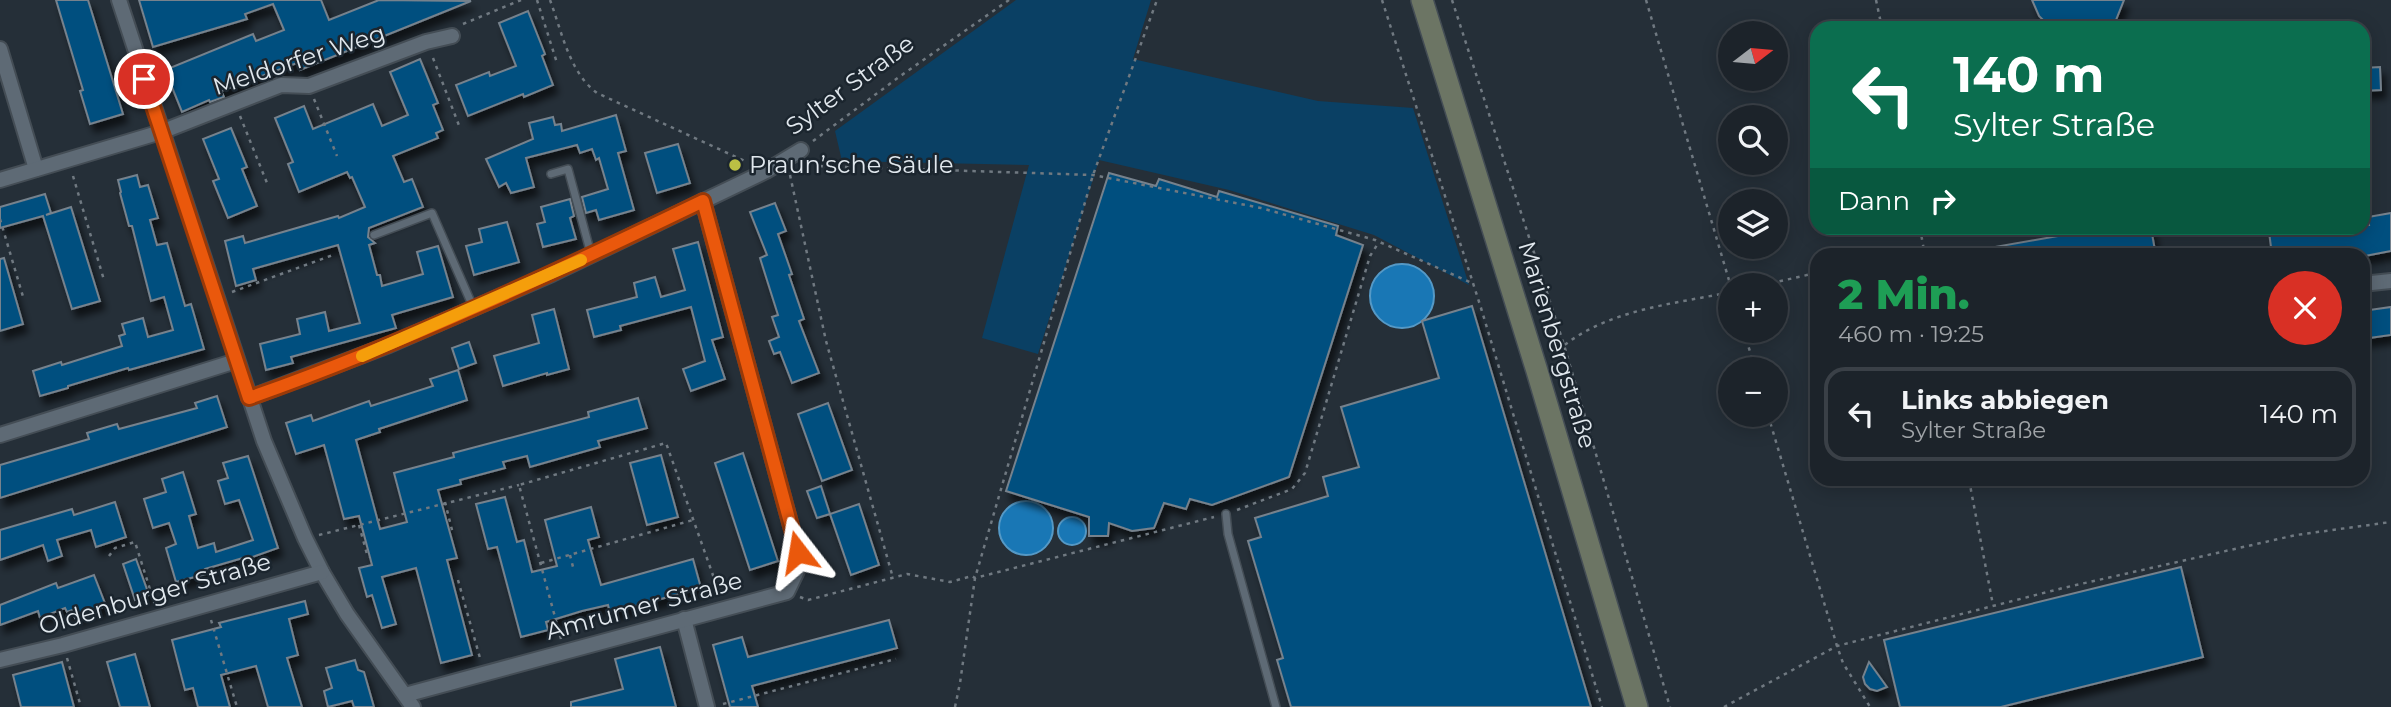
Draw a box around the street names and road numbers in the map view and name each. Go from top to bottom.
street label: Meldorfer Weg [209,18,389,101]
street label: Sylter Straße [780,28,920,141]
street label: Marienbergstraße [1512,238,1603,452]
street label: Oldenburger Straße [36,547,274,641]
street label: Amrumer Straße [542,565,745,646]

